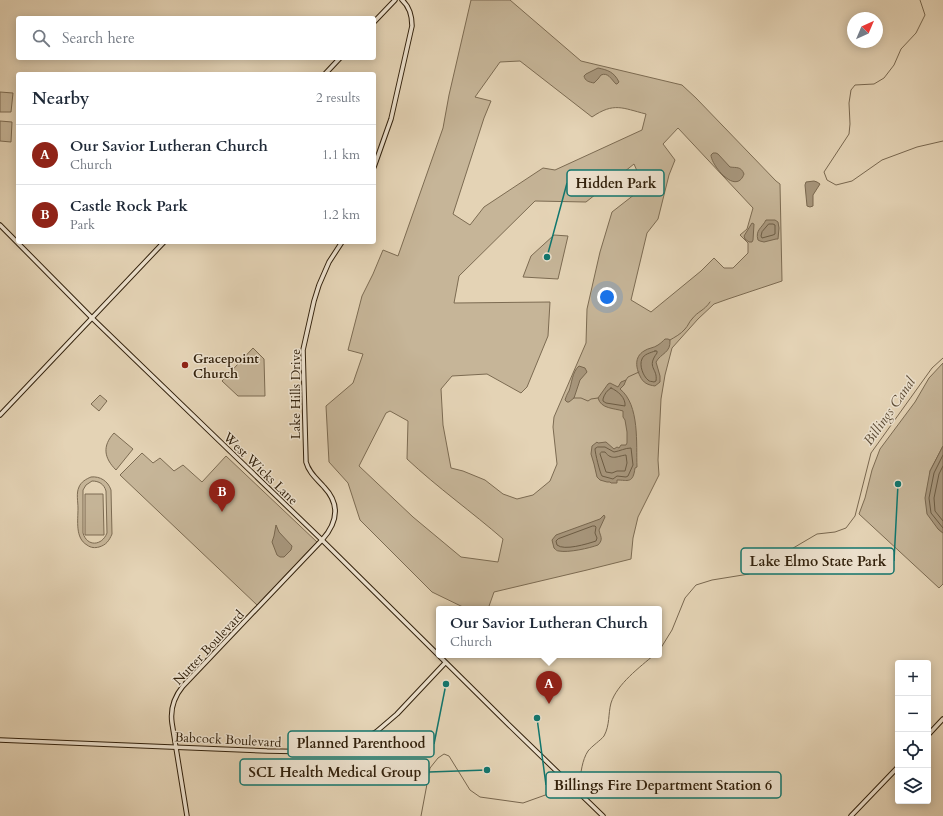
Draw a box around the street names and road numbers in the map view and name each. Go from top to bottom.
street label: Lake Hills Drive [287,349,305,439]
street label: West Wicks Lane [218,428,302,509]
street label: Nutter Boulevard [169,606,248,689]
street label: Babcock Boulevard [174,728,282,752]

